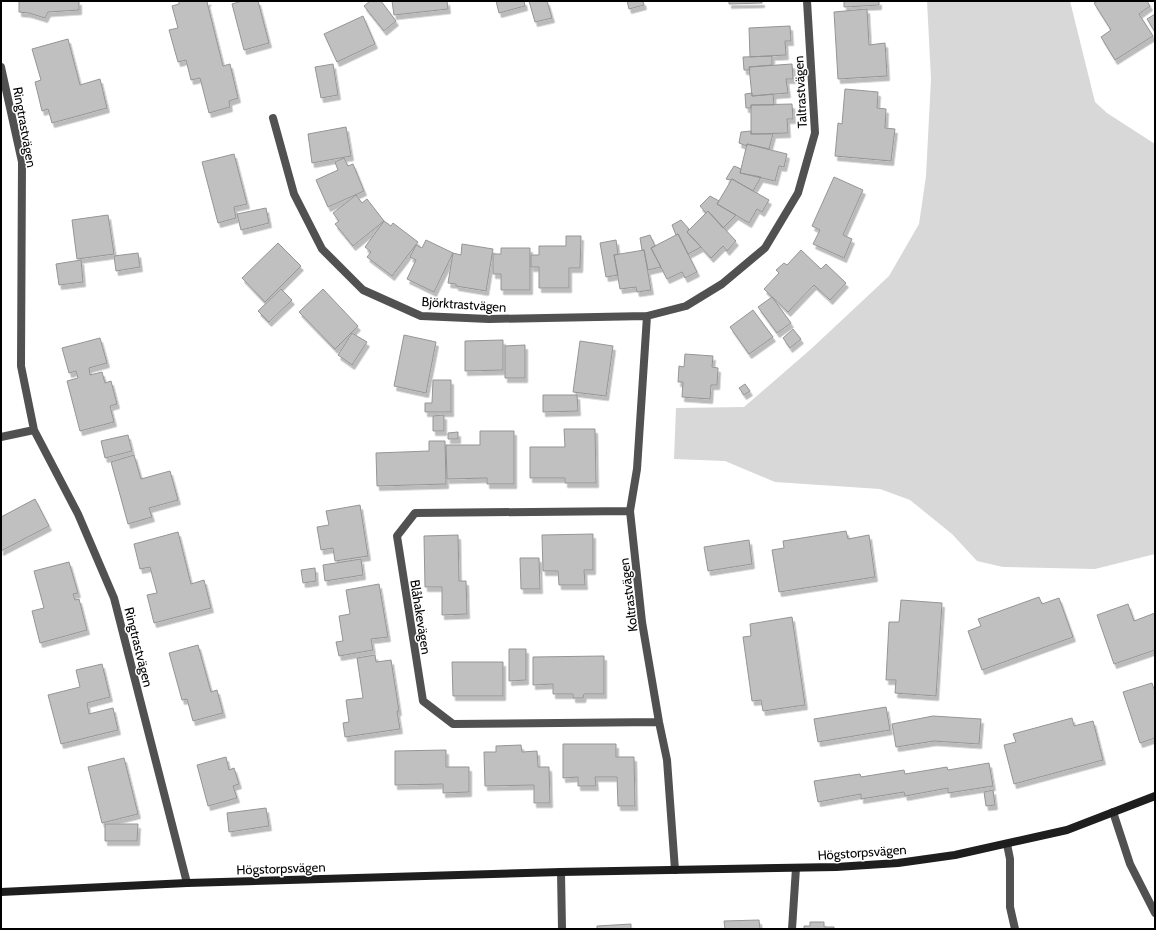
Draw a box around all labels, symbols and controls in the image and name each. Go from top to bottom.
street label: Taltrastvägen [790,55,810,129]
street label: Ringtrastvägen [10,85,40,169]
street label: Björktrastvägen [421,293,507,316]
street label: Koltrastvägen [616,557,640,633]
street label: Blåhakevägen [407,579,435,655]
street label: Ringtrastvägen [121,605,157,689]
street label: Högstorpsvägen [817,841,907,863]
street label: Högstorpsvägen [236,858,326,878]

